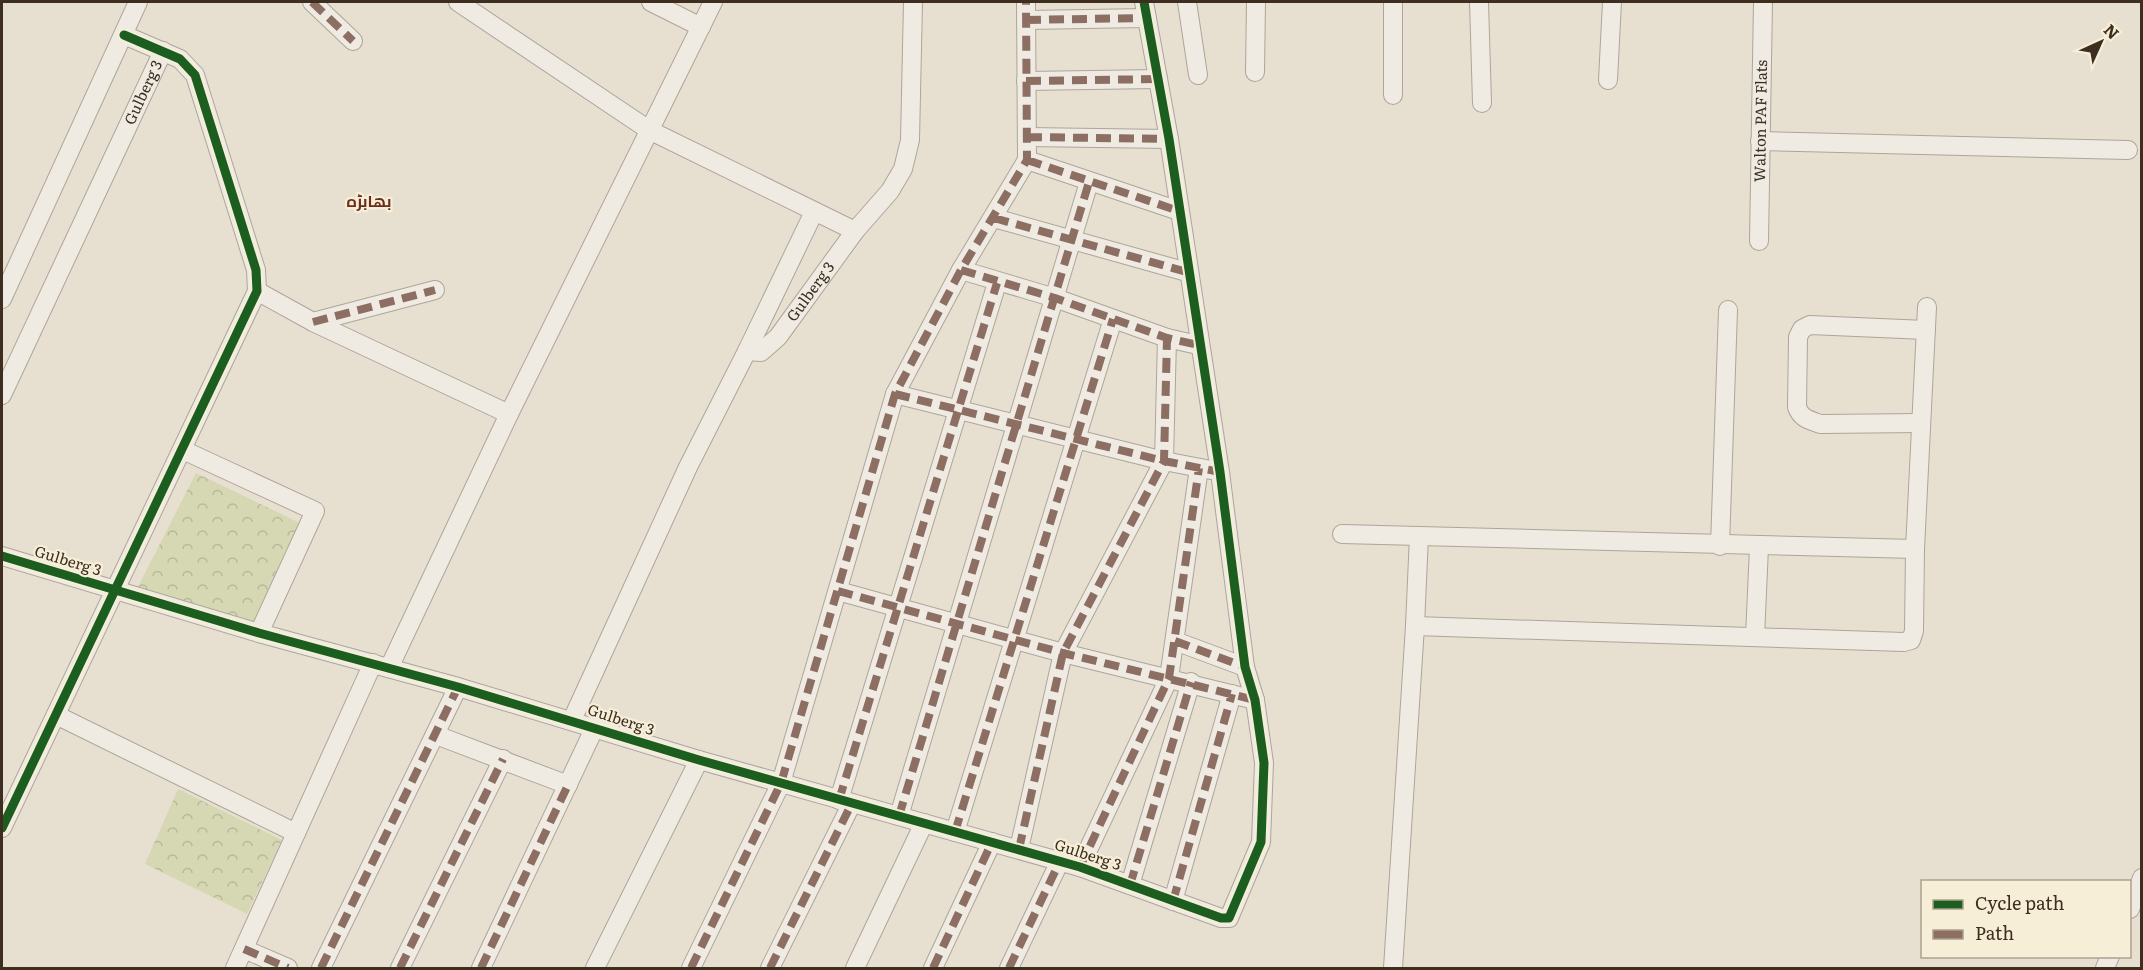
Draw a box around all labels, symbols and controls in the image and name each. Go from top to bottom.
north arrow [2071,12,2131,72]
text: N [2099,17,2126,44]
street label: Gulberg 3 [117,56,167,128]
street label: Walton PAF Flats [1747,59,1772,182]
district label: بھابڑہ [347,188,391,212]
street label: Gulberg 3 [780,256,839,326]
street label: Gulberg 3 [32,538,105,581]
street label: Gulberg 3 [585,697,658,740]
street label: Gulberg 3 [1052,832,1125,875]
legend [1921,880,2131,958]
text: Cycle path [1975,889,2064,916]
text: Path [1975,919,2014,946]

